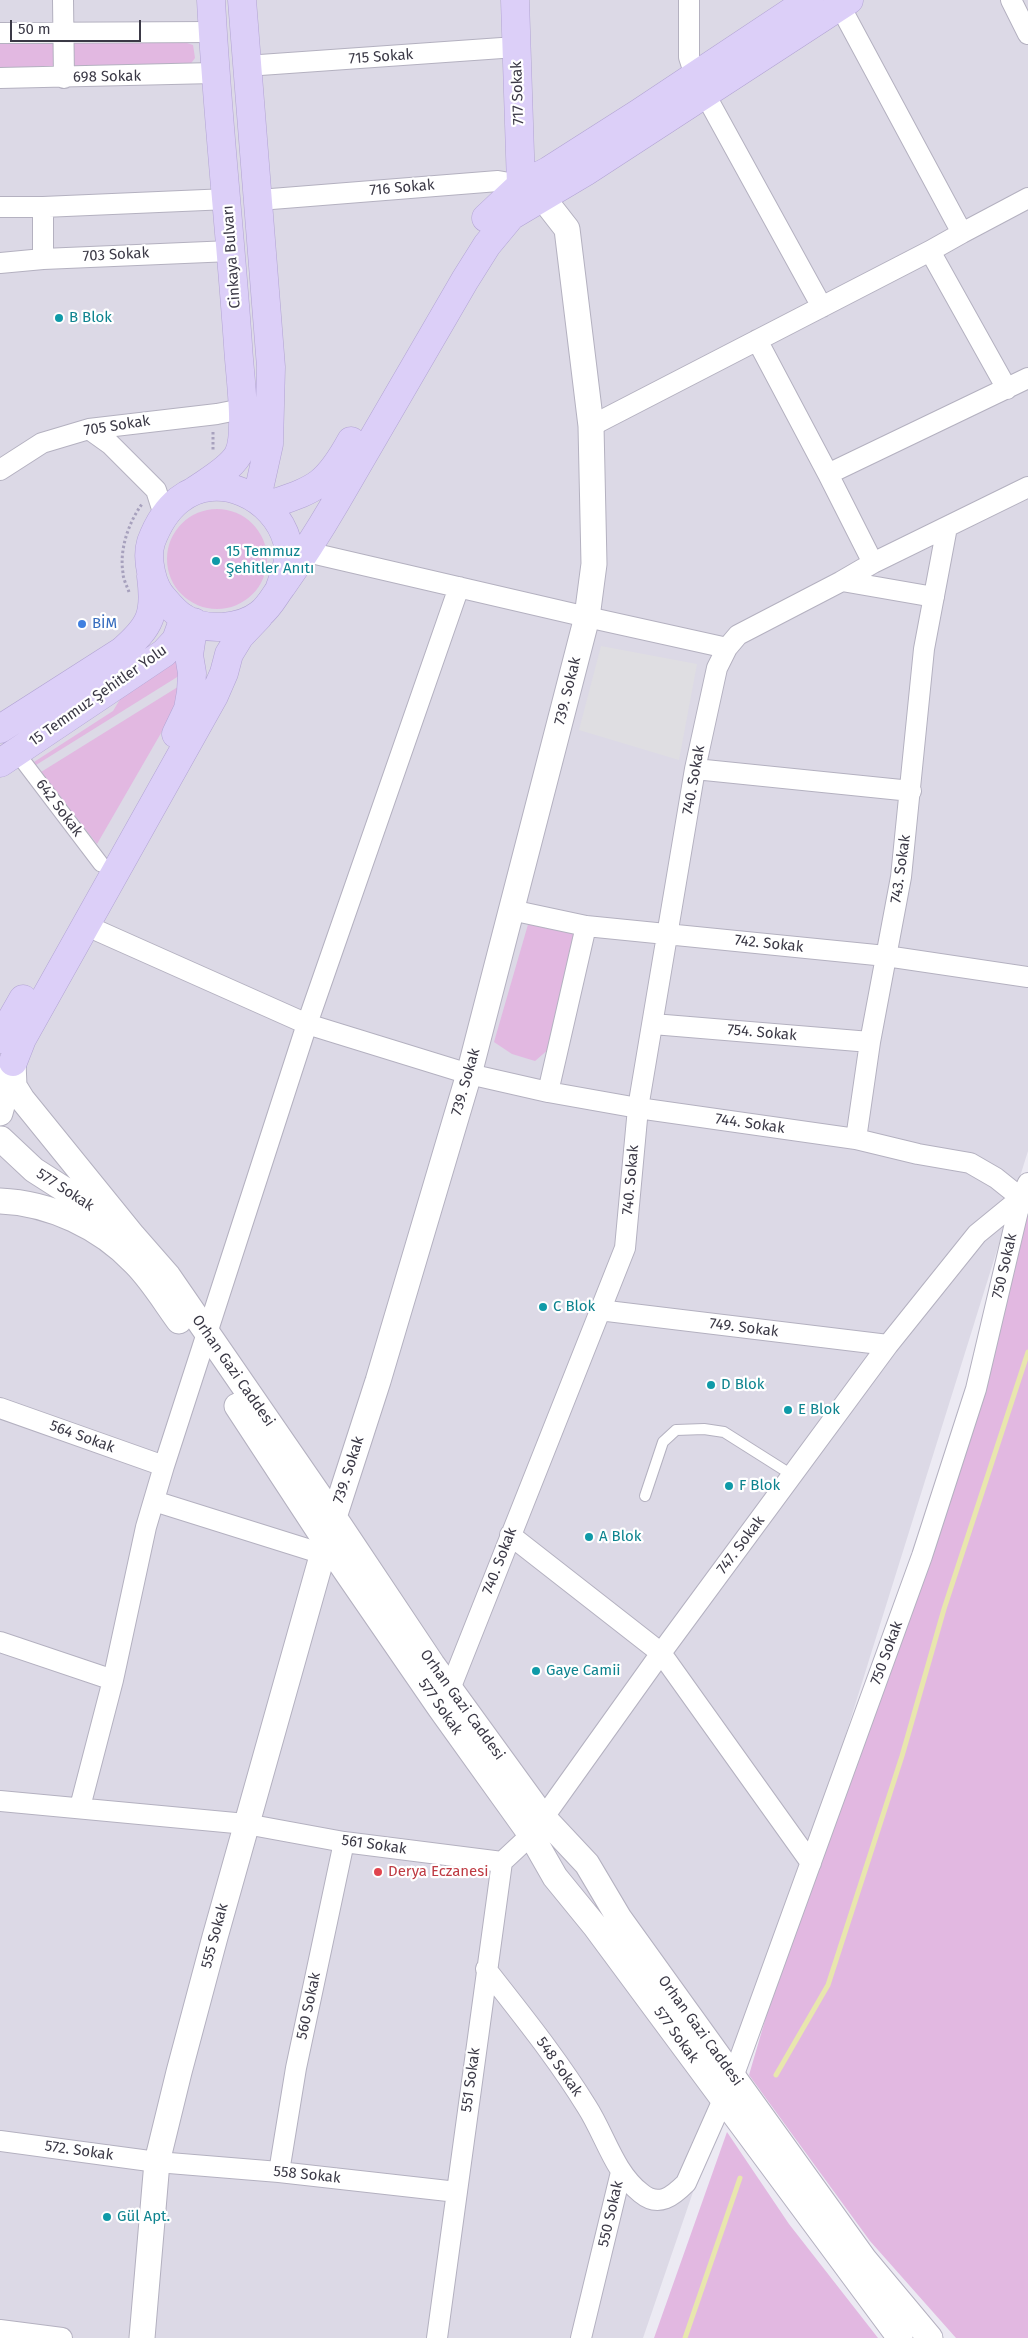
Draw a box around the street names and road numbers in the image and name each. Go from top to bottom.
street label: 715 Sokak [348,46,414,68]
street label: 717 Sokak [508,61,528,125]
street label: 698 Sokak [73,67,141,87]
street label: 716 Sokak [369,176,435,200]
street label: Cinkaya Bulvarı [219,205,245,309]
street label: 703 Sokak [82,244,150,266]
street label: 705 Sokak [83,412,151,440]
street label: 15 Temmuz Şehitler Yolu [26,642,170,750]
street label: 739. Sokak [551,655,585,727]
street label: 740. Sokak [679,744,709,816]
street label: 642 Sokak [32,776,86,840]
street label: 743. Sokak [887,834,915,904]
street label: 742. Sokak [734,931,804,957]
street label: 754. Sokak [726,1021,798,1045]
street label: 739. Sokak [448,1046,484,1118]
street label: 744. Sokak [714,1110,786,1138]
street label: 740. Sokak [619,1144,643,1216]
street label: 577 Sokak [33,1165,97,1215]
street label: 750 Sokak [989,1232,1021,1300]
street label: Orhan Gazi Caddesi [188,1312,278,1430]
street label: 749. Sokak [708,1315,780,1341]
street label: 564 Sokak [47,1417,117,1457]
street label: 739. Sokak [330,1434,368,1506]
street label: 747. Sokak [713,1512,769,1578]
street label: 740. Sokak [479,1525,521,1597]
street label: 750 Sokak [867,1619,907,1687]
street label: Orhan Gazi Caddesi [416,1646,508,1764]
street label: 577 Sokak [414,1675,466,1739]
street label: 561 Sokak [340,1832,408,1858]
street label: 555 Sokak [198,1902,232,1970]
street label: 560 Sokak [293,1971,325,2041]
street label: Orhan Gazi Caddesi [654,1972,746,2090]
street label: 577 Sokak [650,2004,702,2066]
street label: 548 Sokak [532,2034,586,2100]
street label: 551 Sokak [458,2047,484,2113]
street label: 572. Sokak [44,2137,114,2165]
street label: 558 Sokak [273,2163,341,2187]
street label: 550 Sokak [595,2179,627,2249]

